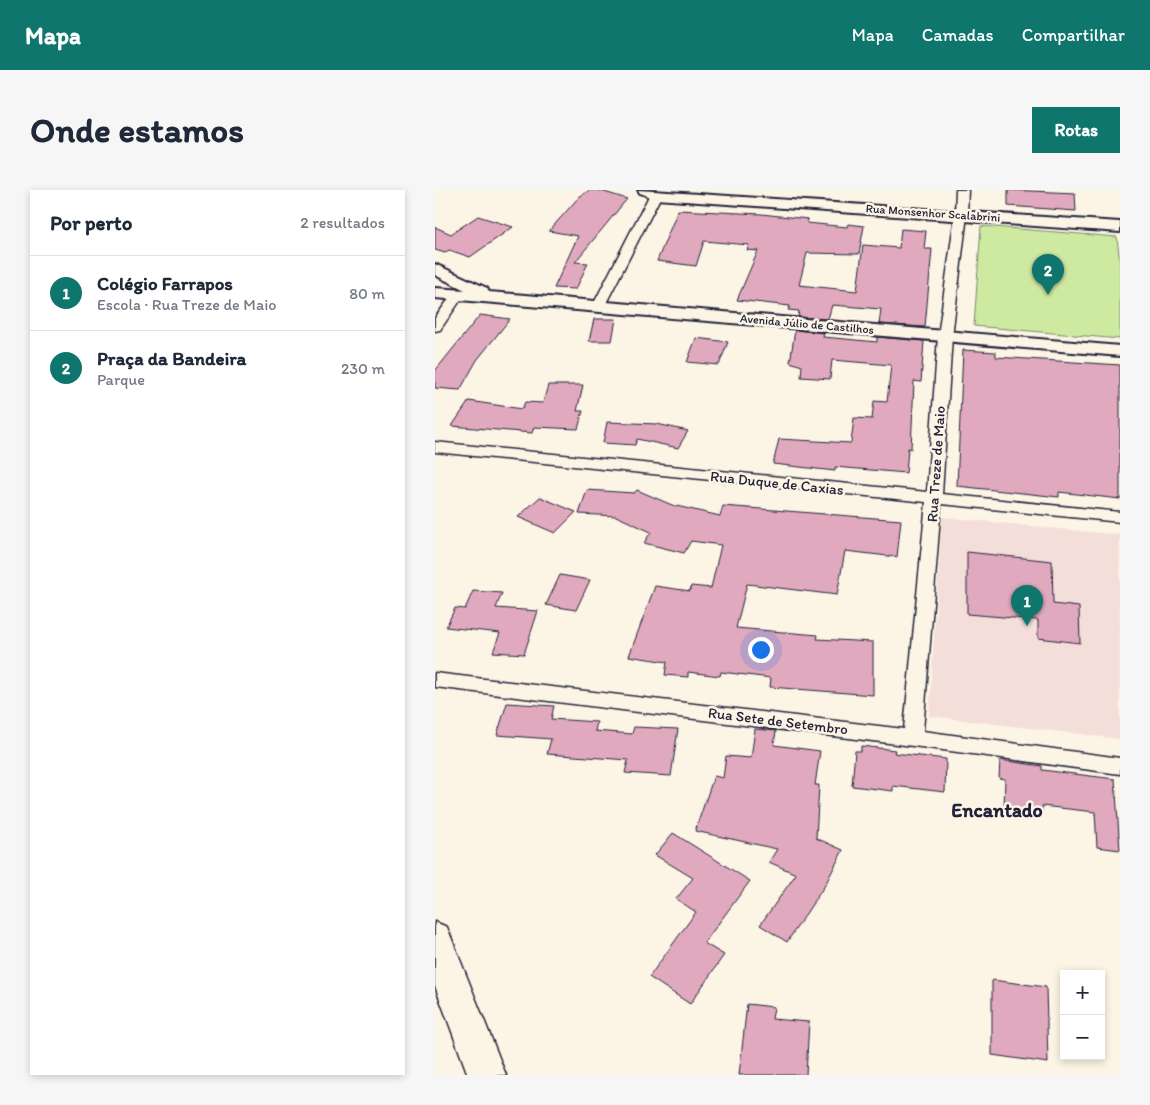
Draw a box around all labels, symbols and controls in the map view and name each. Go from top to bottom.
text: Mapa [25,21,81,50]
text: Mapa [852,24,894,46]
text: Camadas [922,24,994,46]
text: Compartilhar [1022,24,1125,46]
button: Rotas [1032,107,1120,153]
text: Onde estamos [30,109,244,151]
street label: Rua Monsenhor Scalabrini [865,201,1001,225]
text: Por perto [50,210,132,235]
text: 2 resultados [300,213,385,232]
pin: 2 [1032,254,1064,295]
text: Colégio Farrapos [97,272,233,295]
text: 1 [62,284,70,303]
text: 80 m [349,284,385,303]
text: Escola · Rua Treze de Maio [97,295,276,314]
street label: Avenida Júlio de Castilhos [739,311,875,337]
text: Praça da Bandeira [97,347,246,370]
text: 2 [62,359,70,378]
text: 230 m [341,359,385,378]
text: Parque [97,370,145,389]
street label: Rua Treze de Maio [923,405,949,523]
street label: Rua Duque de Caxias [709,467,845,499]
pin: 1 [1011,585,1043,626]
your location [748,637,774,663]
street label: Rua Sete de Setembro [707,703,849,739]
district label: Encantado [951,798,1043,822]
map controls [1060,970,1105,1060]
button: + [1060,970,1105,1015]
button: − [1060,1015,1105,1060]

